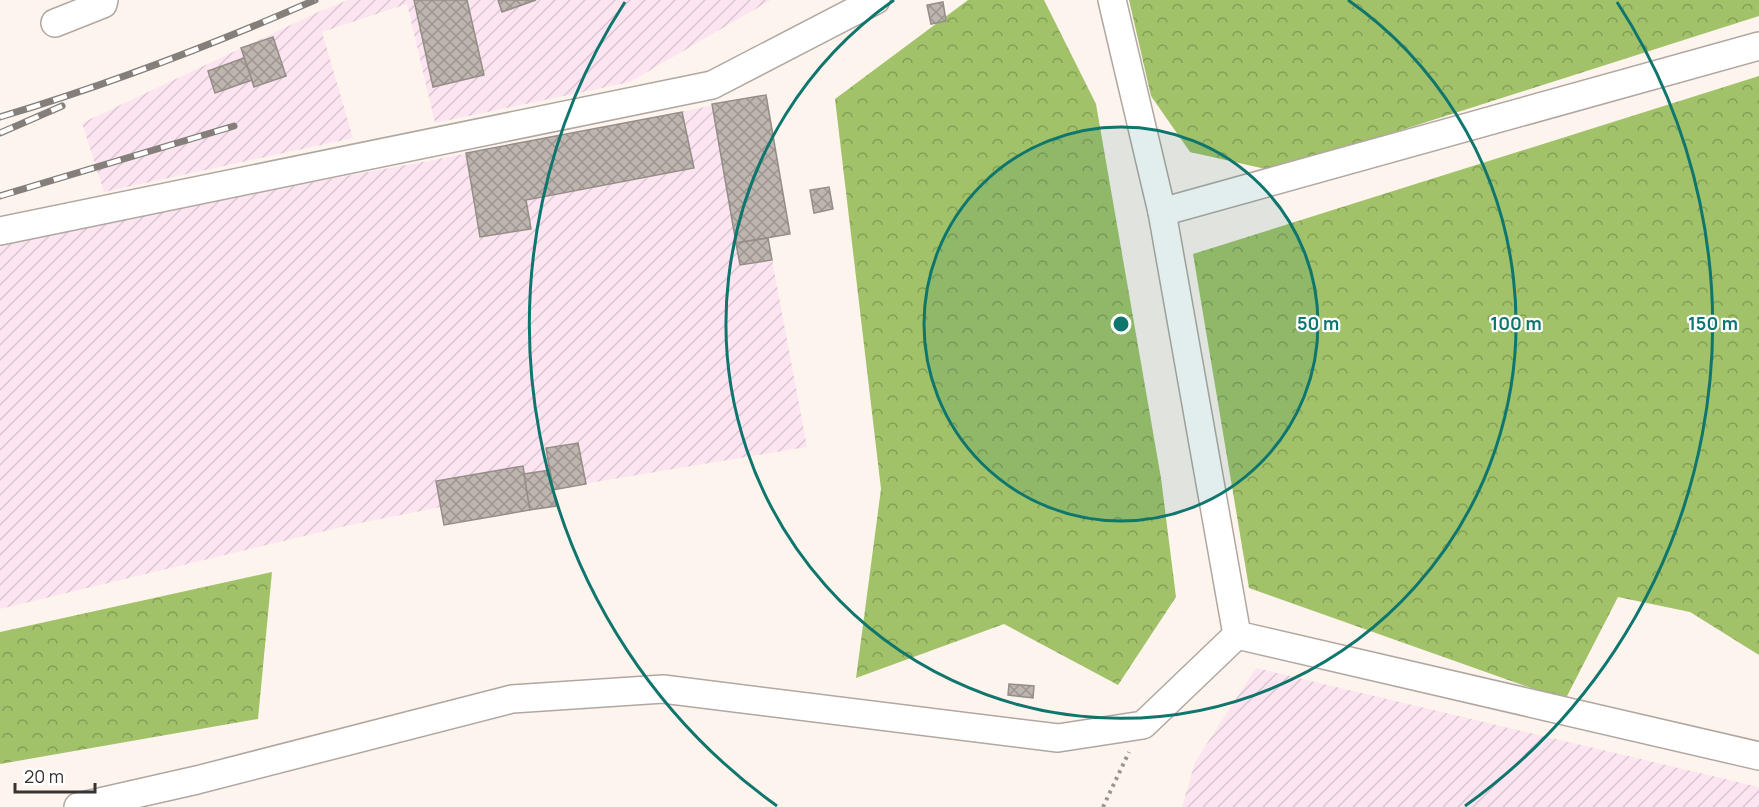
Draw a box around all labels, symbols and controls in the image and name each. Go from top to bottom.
text: 50 m [1297,311,1339,335]
text: 100 m [1490,311,1542,335]
text: 150 m [1688,311,1738,335]
centre of rings [1111,314,1131,334]
scale bar [15,756,94,794]
text: 20 m [24,764,64,788]

